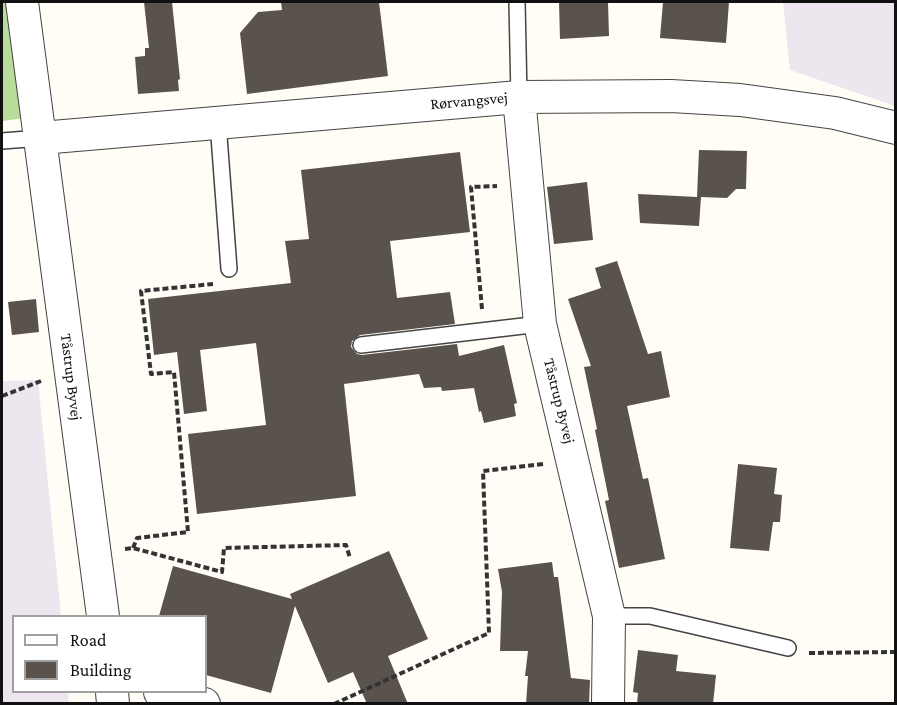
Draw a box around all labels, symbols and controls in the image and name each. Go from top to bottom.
street label: Rørvangsvej [429,88,509,114]
street label: Tåstrup Byvej [56,333,86,421]
street label: Tåstrup Byvej [539,356,579,446]
legend [12,615,207,693]
text: Road [70,630,107,650]
text: Building [70,660,131,680]

